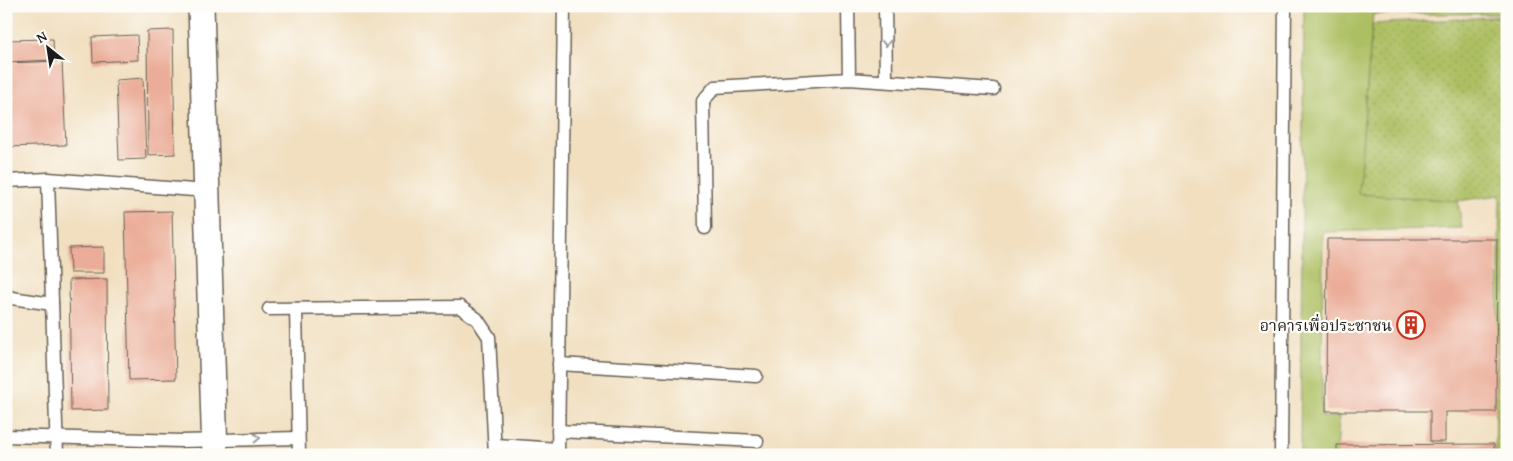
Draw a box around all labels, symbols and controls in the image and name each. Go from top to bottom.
north arrow [22,22,72,72]
text: N [32,25,51,48]
one-way arrow [881,40,891,48]
building icon: อาคารเพื่อประชาชน [1396,310,1426,340]
place label: อาคารเพื่อประชาชน [1260,313,1392,337]
one-way arrow [253,433,261,443]

